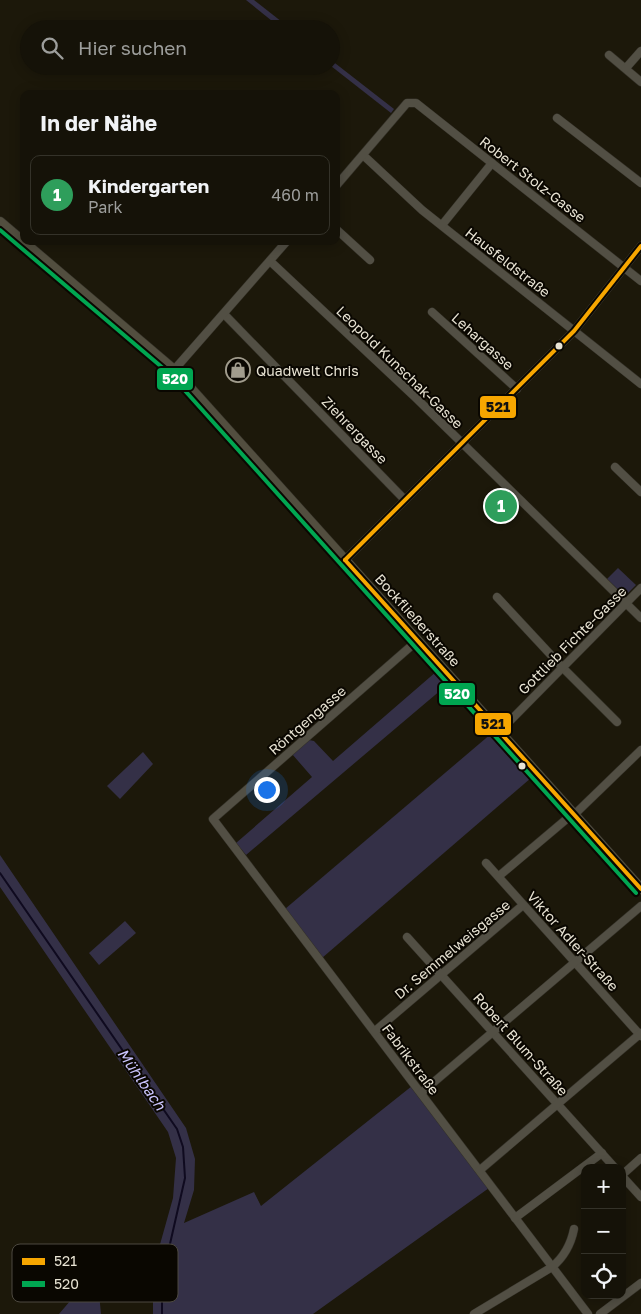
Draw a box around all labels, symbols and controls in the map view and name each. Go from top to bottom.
search box [20,20,340,75]
icon: search [38,34,66,62]
text: Hier suchen [78,36,187,59]
text: In der Nähe [40,110,157,136]
street label: Robert Stolz-Gasse [477,132,589,226]
text: Kindergarten [88,174,209,197]
text: 1 [53,185,61,205]
text: 460 m [271,185,319,205]
text: Park [88,197,123,217]
street label: Hausfeldstraße [462,224,554,300]
street label: Leopold Kunschak-Gasse [333,302,467,432]
street label: Lehargasse [449,309,517,373]
unlabelled marker [554,341,564,351]
shop icon: Quadwelt Chris [225,357,251,383]
place label: Quadwelt Chris [256,362,359,379]
line badge: 520 [156,367,194,391]
text: 520 [162,370,188,387]
street label: Ziehrergasse [319,393,391,467]
line badge: 521 [479,395,517,419]
text: 521 [486,398,510,415]
pin: 1 [485,487,517,525]
street label: Bockfließerstraße [372,570,464,670]
street label: Gottlieb Fichte-Gasse [514,582,630,698]
street label: Röntgengasse [265,682,349,758]
line badge: 520 [438,682,476,706]
text: 520 [444,685,470,702]
line badge: 521 [474,712,512,736]
text: 521 [481,715,505,732]
unlabelled marker [517,761,527,771]
your location [254,777,280,803]
street label: Viktor Adler-Straße [524,888,622,994]
street label: Dr. Semmelweisgasse [391,896,513,1002]
street label: Robert Blum-Straße [470,989,572,1099]
street label: Fabrikstraße [379,1020,443,1098]
water label: Mühlbach [114,1045,170,1114]
map controls [581,1164,626,1299]
button: + [581,1164,626,1209]
button: − [581,1209,626,1254]
legend [12,1244,178,1302]
text: 521 [54,1252,77,1269]
button: locate [581,1254,626,1299]
text: 520 [54,1275,79,1292]

